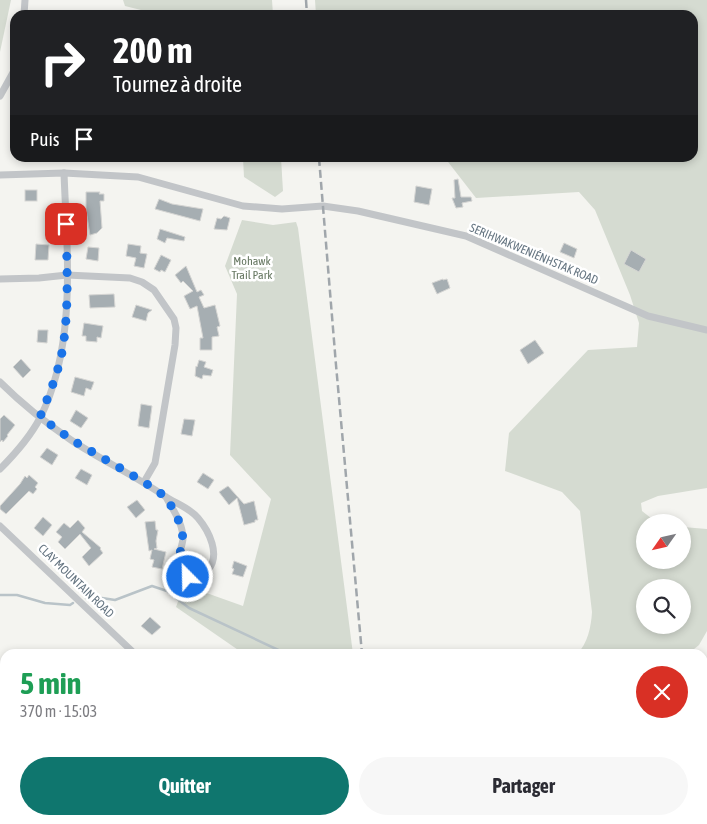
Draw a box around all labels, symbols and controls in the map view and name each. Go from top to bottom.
icon: right [30,30,95,95]
text: 200 m [113,30,192,70]
text: Tournez à droite [113,71,242,97]
icon: arrive [70,125,98,153]
text: Puis [30,128,60,150]
pin [45,203,87,245]
icon: arrive [52,210,80,238]
street label: SERIHWAKWENIÉNHSTAK ROAD [468,221,601,288]
park label: Mohawk Trail Park [231,254,273,282]
north arrow [636,514,691,569]
map controls [636,514,691,634]
street label: CLAY MOUNTAIN ROAD [35,541,117,621]
position arrow [161,550,213,602]
button: search [636,579,691,634]
text: 5 min [20,666,81,700]
button: close [636,666,688,718]
text: 370 m · 15:03 [20,702,97,720]
button: Quitter [20,757,349,815]
button: Partager [359,757,688,815]

